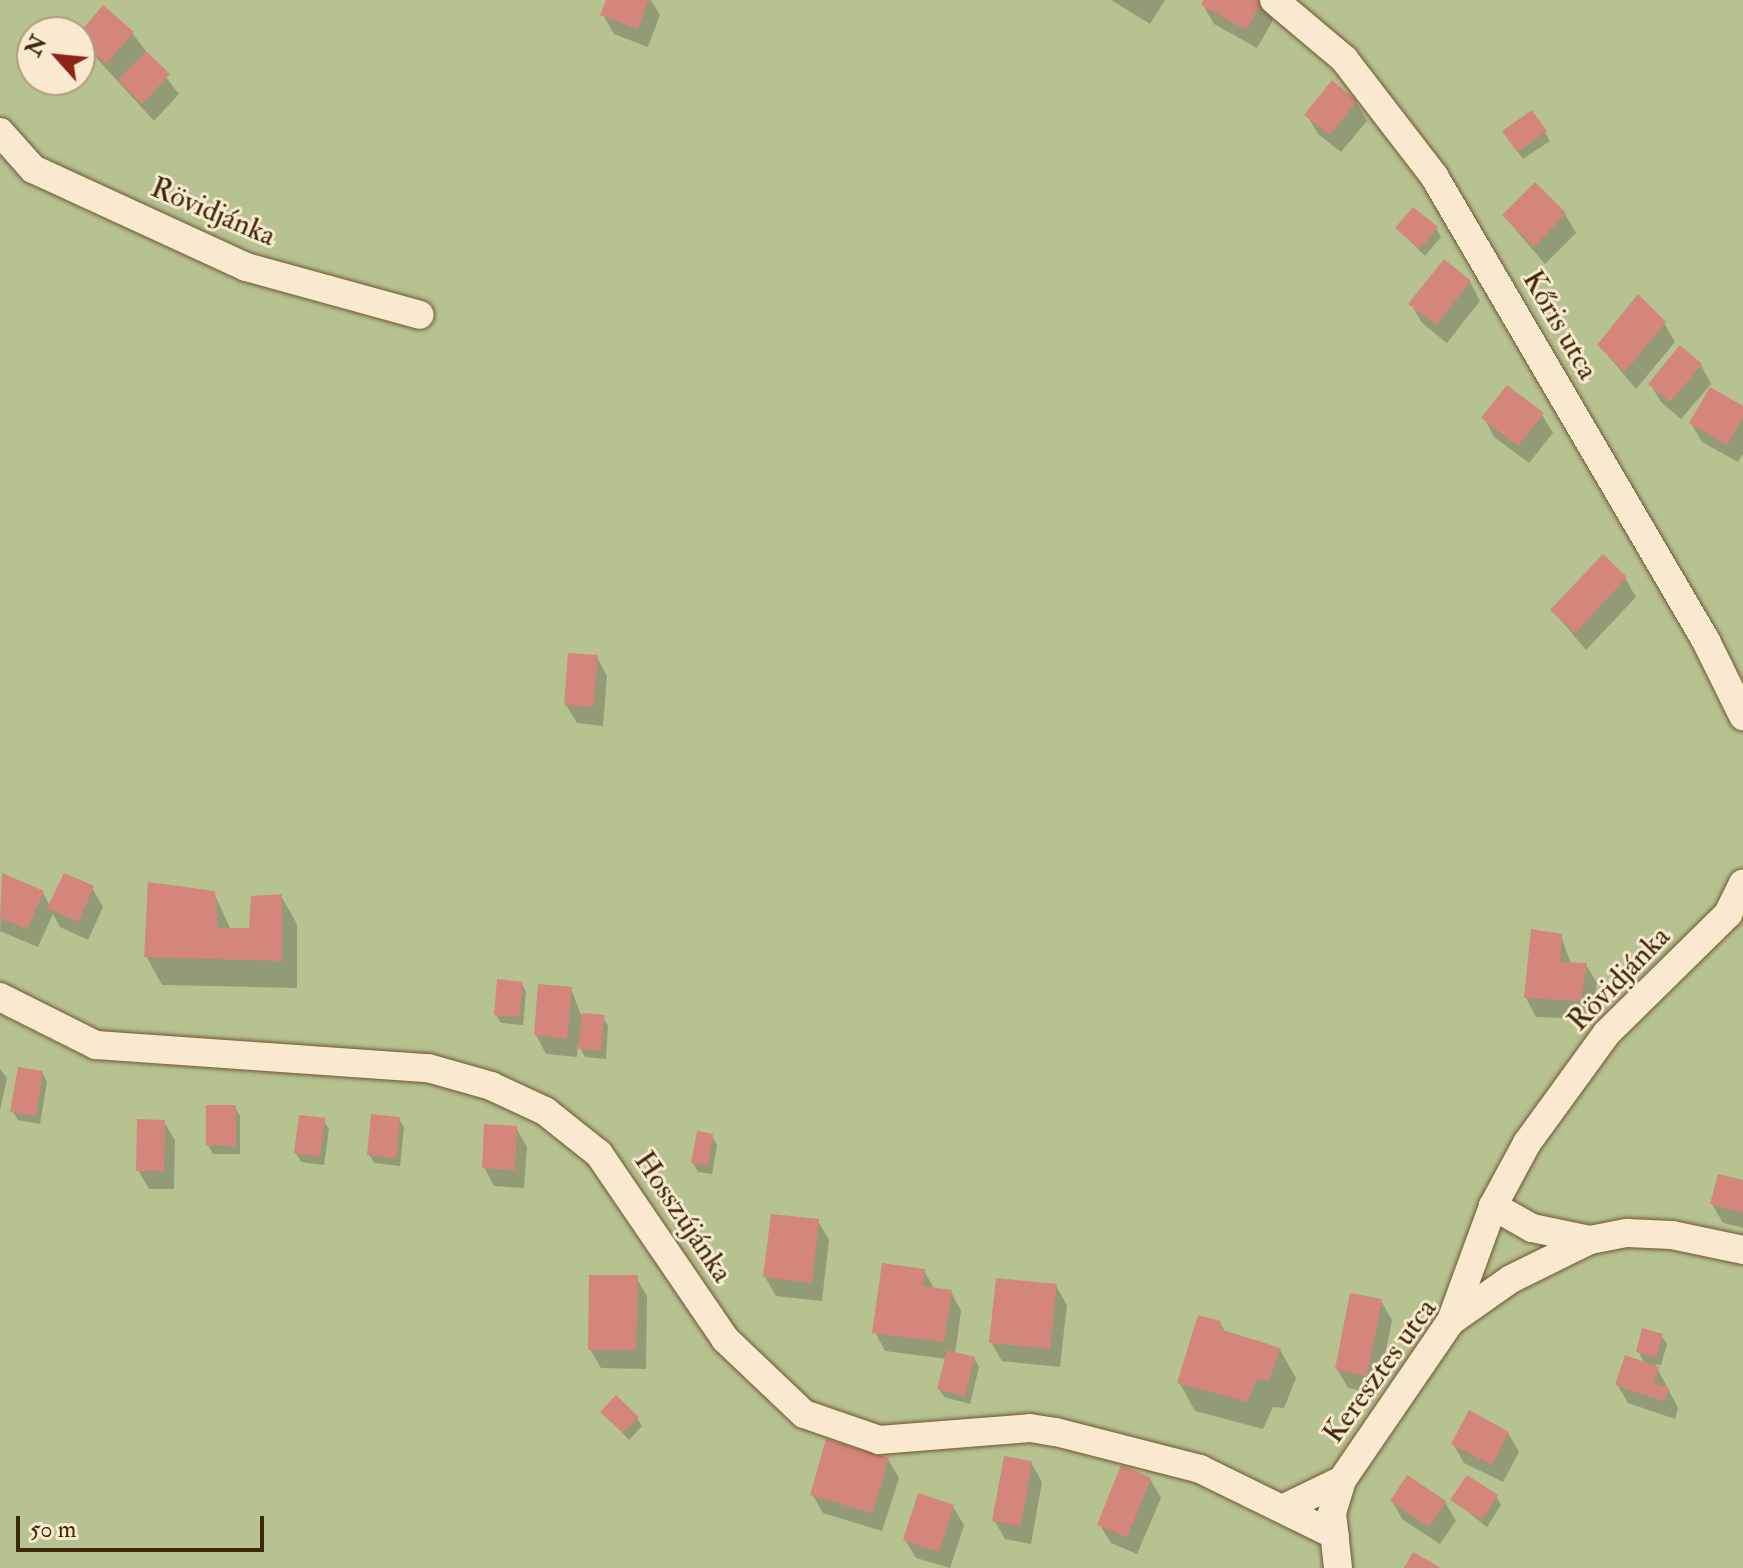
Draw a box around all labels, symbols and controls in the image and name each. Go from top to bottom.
north arrow [16,16,96,96]
text: N [19,31,53,61]
street label: Rövidjánka [145,170,281,254]
street label: Kőris utca [1514,264,1606,386]
street label: Rövidjánka [1560,919,1678,1039]
street label: Hosszújánka [626,1145,740,1289]
street label: Keresztes utca [1316,1292,1444,1450]
scale bar [20,1500,268,1550]
text: 50 m [30,1514,76,1545]

